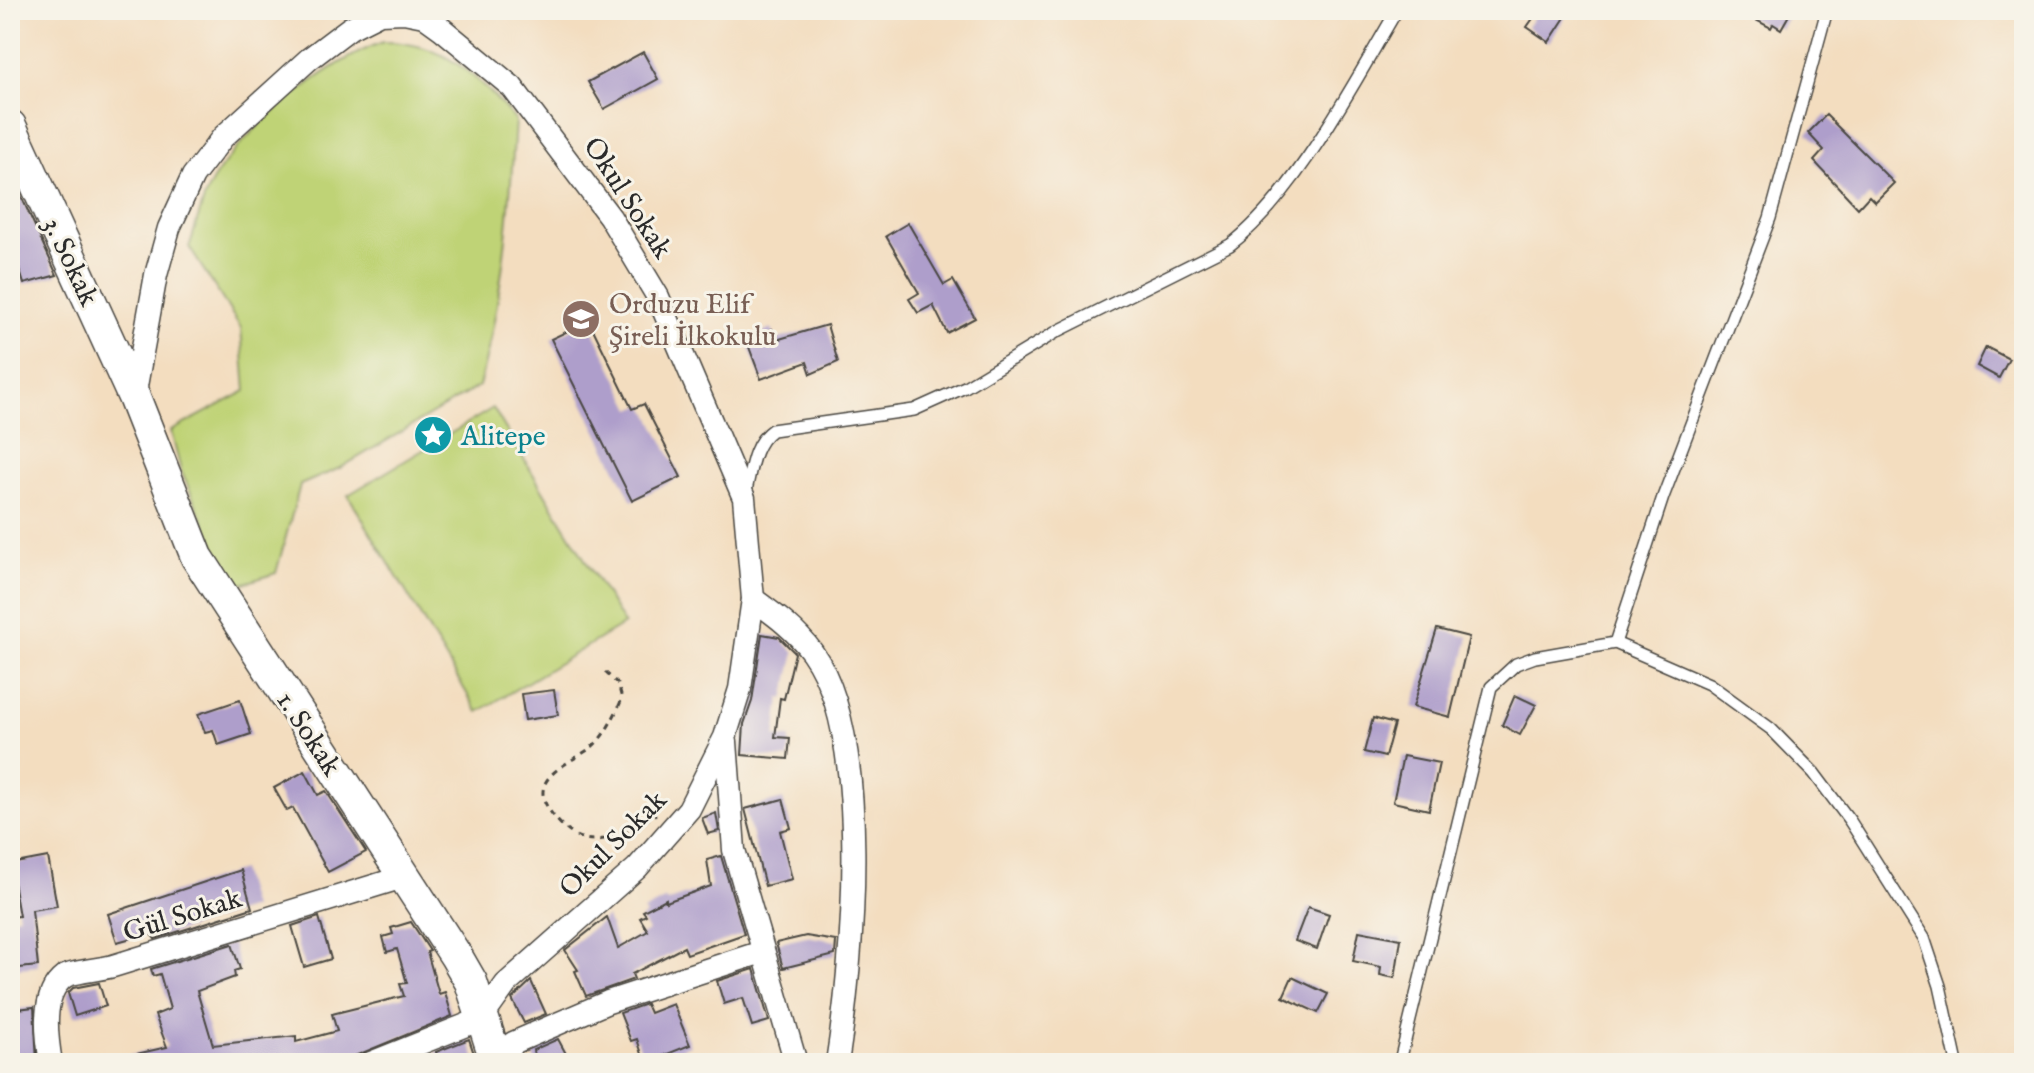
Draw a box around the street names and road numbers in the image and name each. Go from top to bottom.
street label: Okul Sokak [575,131,680,267]
street label: 3. Sokak [34,212,106,313]
street label: 1. Sokak [268,685,349,784]
street label: Okul Sokak [553,783,676,906]
street label: Gül Sokak [119,882,247,951]

